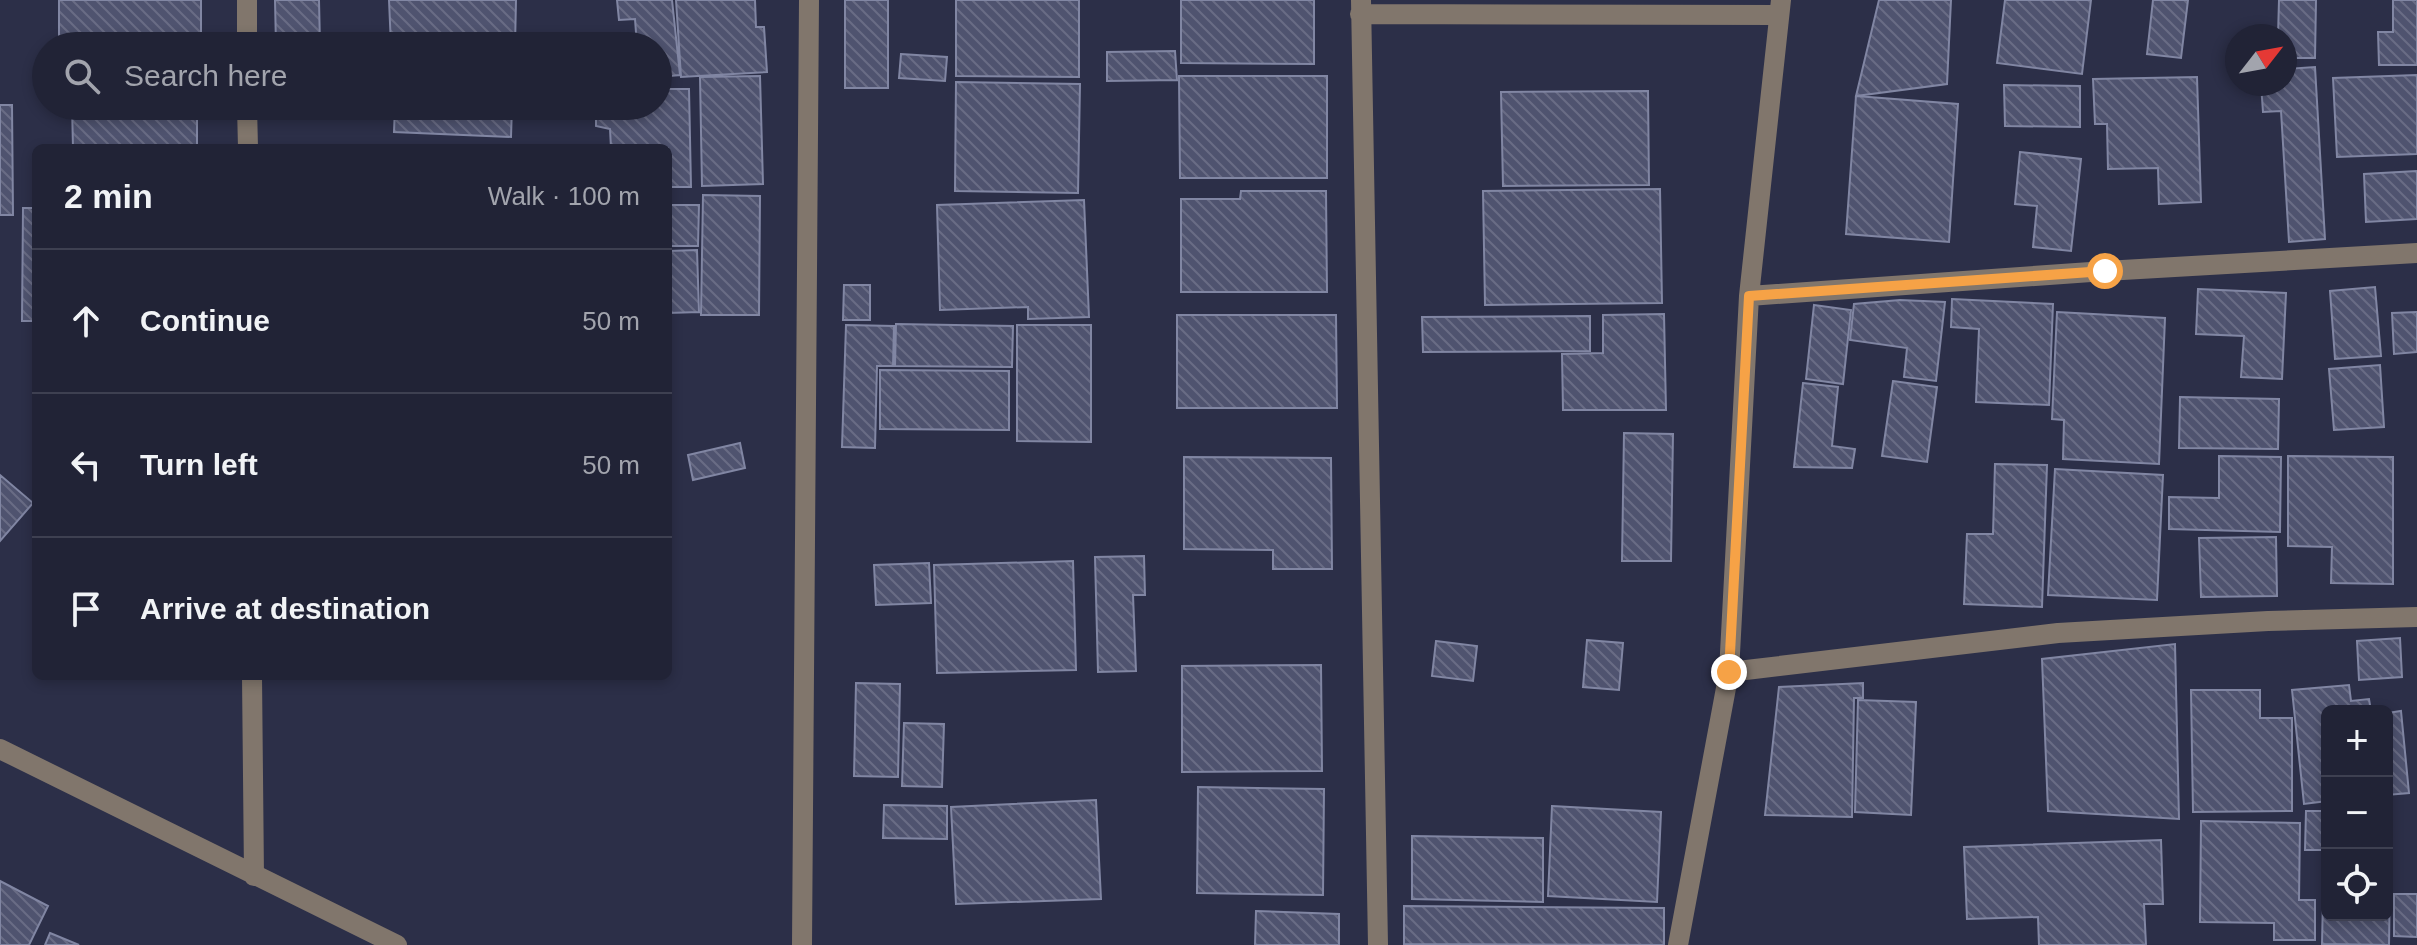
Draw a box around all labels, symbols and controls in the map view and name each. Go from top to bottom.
north arrow [2225,24,2297,96]
search box [32,32,672,120]
icon: search [60,54,104,98]
text: Search here [124,59,287,92]
text: 2 min [64,177,153,215]
text: Walk · 100 m [488,181,640,211]
route start [2087,253,2123,289]
icon: ahead [64,299,108,343]
text: Continue [140,304,270,337]
text: 50 m [582,306,640,336]
icon: left [64,443,108,487]
text: Turn left [140,448,258,481]
text: 50 m [582,450,640,480]
icon: arrive [64,587,108,631]
text: Arrive at destination [140,592,430,625]
route end [1711,654,1747,690]
map controls [2321,705,2393,921]
button: + [2321,705,2393,777]
button: − [2321,777,2393,849]
button: locate [2321,849,2393,921]

